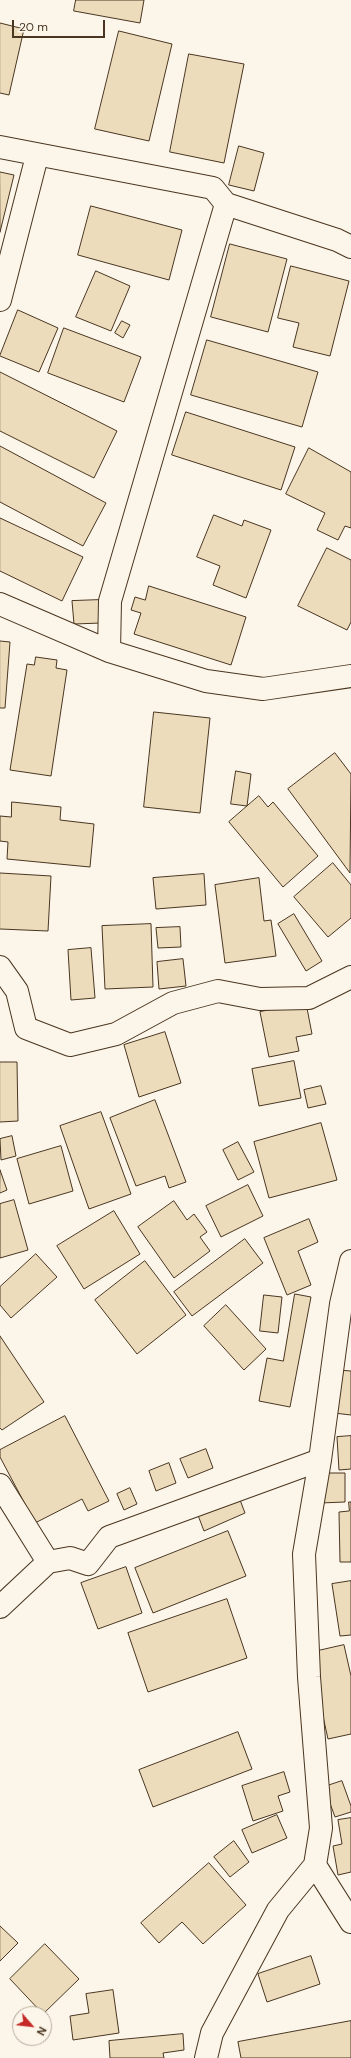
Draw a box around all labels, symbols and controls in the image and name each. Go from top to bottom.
scale bar [14,12,107,38]
text: 20 m [19,19,48,35]
north arrow [12,2006,52,2046]
text: N [34,2024,50,2038]

